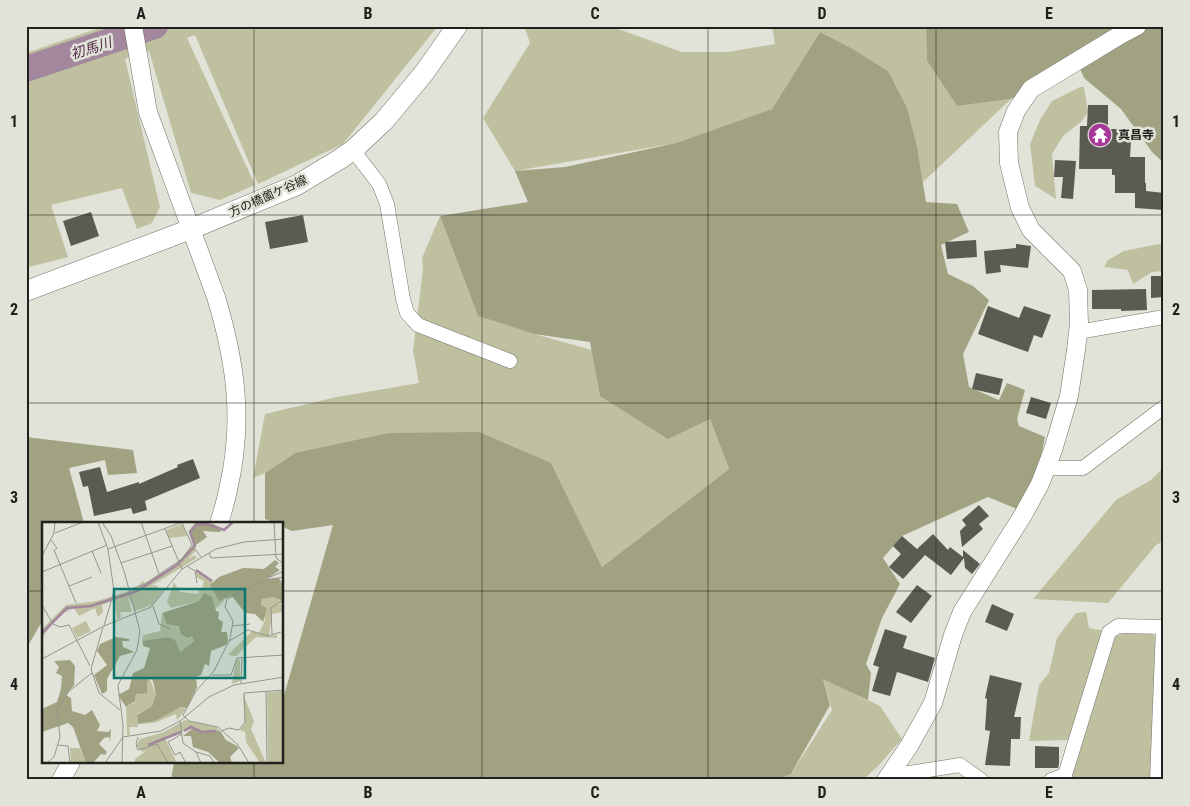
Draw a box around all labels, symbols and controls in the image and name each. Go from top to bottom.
text: A [136,4,146,23]
text: B [364,4,373,23]
text: C [590,4,600,23]
text: D [817,4,827,23]
text: E [1045,4,1053,23]
water label: 初馬川 [69,33,115,62]
text: 1 [10,112,18,131]
text: 1 [1172,112,1180,131]
temple icon: 真昌寺 [1087,122,1113,148]
place label: 真昌寺 [1118,128,1154,142]
street label: 方の橋薗ケ谷線 [227,173,309,219]
text: 2 [10,300,18,319]
text: 2 [1172,300,1180,319]
text: 3 [10,488,18,507]
text: 3 [1172,488,1180,507]
inset map [42,522,284,764]
text: 4 [10,675,18,694]
text: 4 [1172,675,1180,694]
text: A [136,783,146,802]
text: B [364,783,373,802]
text: C [590,783,600,802]
text: D [817,783,827,802]
text: E [1045,783,1053,802]

